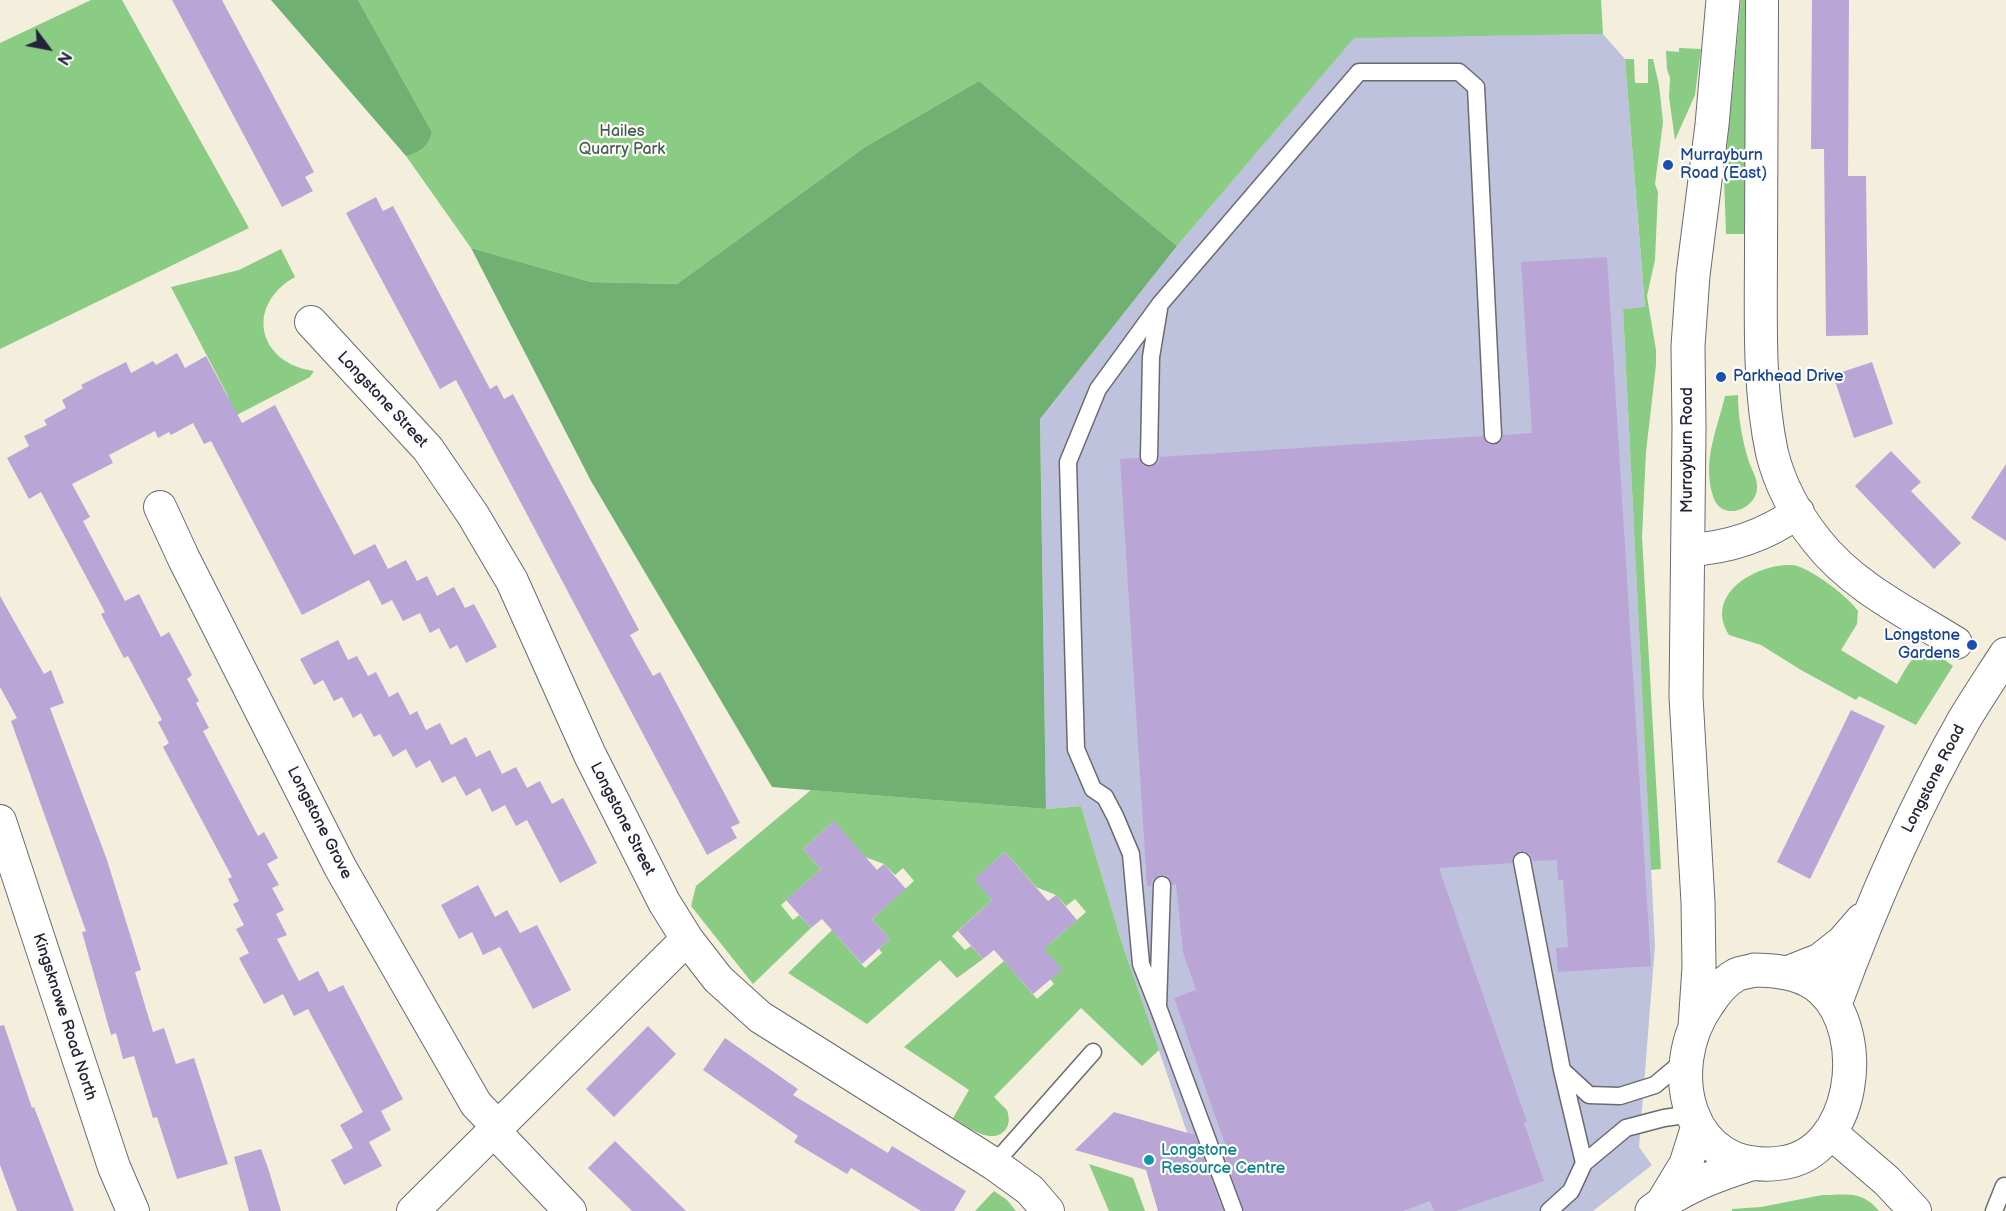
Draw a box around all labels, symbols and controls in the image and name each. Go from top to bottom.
north arrow [18,18,78,78]
text: N [52,48,75,68]
park label: Hailes Quarry Park [579,122,665,160]
place label: Murrayburn Road (East) [1680,146,1767,184]
marker: Murrayburn Road (East) [1661,158,1675,172]
street label: Longstone Street [333,348,431,452]
place label: Parkhead Drive [1733,367,1844,387]
marker: Parkhead Drive [1714,370,1728,384]
street label: Murrayburn Road [1678,387,1698,513]
place label: Longstone Gardens [1884,626,1960,664]
marker: Longstone Gardens [1965,638,1979,652]
street label: Longstone Road [1898,722,1970,836]
street label: Longstone Street [585,759,659,879]
street label: Longstone Grove [282,763,356,883]
street label: Kingsknowe Road North [28,931,100,1103]
place label: Longstone Resource Centre [1161,1141,1285,1179]
marker: Longstone Resource Centre [1142,1153,1156,1167]

